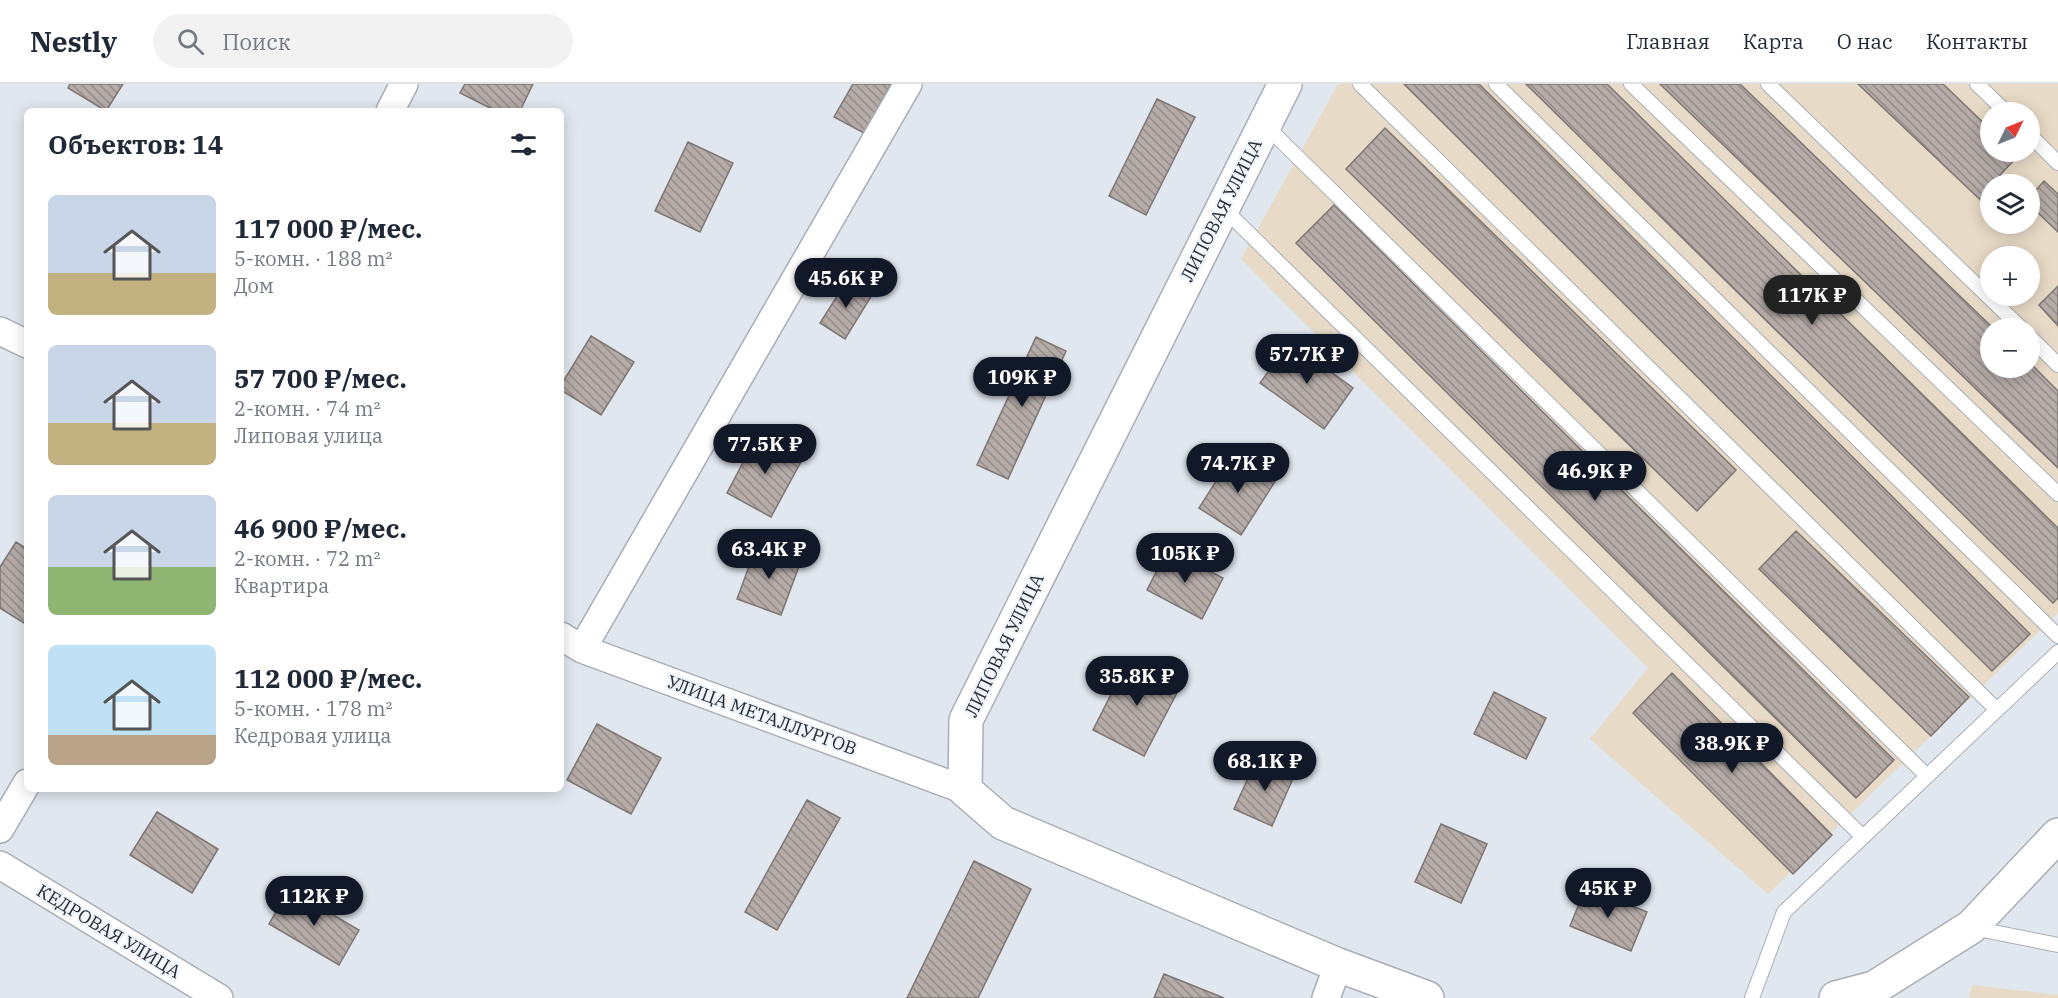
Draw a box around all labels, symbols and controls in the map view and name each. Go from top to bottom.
search box [153,14,573,68]
text: Nestly [30,23,117,60]
icon: search [174,25,207,58]
text: Поиск [222,27,291,56]
text: Главная [1626,27,1710,55]
text: Карта [1743,27,1804,55]
text: О нас [1837,27,1893,55]
text: Контакты [1926,27,2028,55]
north arrow [1980,102,2040,162]
map controls [1980,102,2040,378]
text: Объектов: 14 [48,127,223,161]
icon: filters [507,128,540,161]
street label: ЛИПОВАЯ УЛИЦА [1175,134,1267,285]
button: layers [1980,174,2040,234]
text: 117 000 ₽/мес. [234,211,422,245]
icon: home [96,219,168,291]
text: 5-комн. · 188 m² [234,245,393,272]
button: + [1980,246,2040,306]
pin: 45.6K ₽ [791,258,901,309]
text: 45.6K ₽ [808,264,884,291]
text: Дом [234,272,274,299]
pin: 117K ₽ [1763,275,1861,326]
text: 117K ₽ [1777,281,1847,308]
button: − [1980,318,2040,378]
pin: 57.7K ₽ [1252,334,1362,385]
text: 57.7K ₽ [1269,340,1345,367]
pin: 109K ₽ [973,357,1071,408]
text: 57 700 ₽/мес. [234,361,407,395]
text: 109K ₽ [987,363,1057,390]
icon: home [96,369,168,441]
text: 2-комн. · 74 m² [234,395,381,422]
text: Липовая улица [234,422,383,449]
pin: 77.5K ₽ [710,424,820,475]
text: 77.5K ₽ [727,430,803,457]
pin: 74.7K ₽ [1183,443,1293,494]
text: 74.7K ₽ [1200,449,1276,476]
pin: 46.9K ₽ [1540,451,1650,502]
text: 46.9K ₽ [1557,457,1633,484]
text: 46 900 ₽/мес. [234,511,407,545]
icon: home [96,519,168,591]
pin: 63.4K ₽ [714,529,824,580]
pin: 105K ₽ [1136,533,1234,584]
text: 63.4K ₽ [731,535,807,562]
text: 105K ₽ [1150,539,1220,566]
text: 2-комн. · 72 m² [234,545,381,572]
street label: ЛИПОВАЯ УЛИЦА [959,569,1049,721]
text: Квартира [234,572,329,599]
pin: 35.8K ₽ [1082,656,1192,707]
text: 112 000 ₽/мес. [234,661,422,695]
text: 35.8K ₽ [1099,662,1175,689]
icon: home [96,669,168,741]
street label: УЛИЦА МЕТАЛЛУРГОВ [664,670,860,760]
text: 5-комн. · 178 m² [234,695,393,722]
text: Кедровая улица [234,722,391,749]
pin: 38.9K ₽ [1677,723,1787,774]
text: 38.9K ₽ [1694,729,1770,756]
pin: 68.1K ₽ [1210,741,1320,792]
text: 68.1K ₽ [1227,747,1303,774]
pin: 45K ₽ [1566,868,1650,919]
text: 45K ₽ [1579,874,1637,901]
pin: 112K ₽ [265,876,363,927]
street label: КЕДРОВАЯ УЛИЦА [33,879,186,983]
text: 112K ₽ [279,882,349,909]

